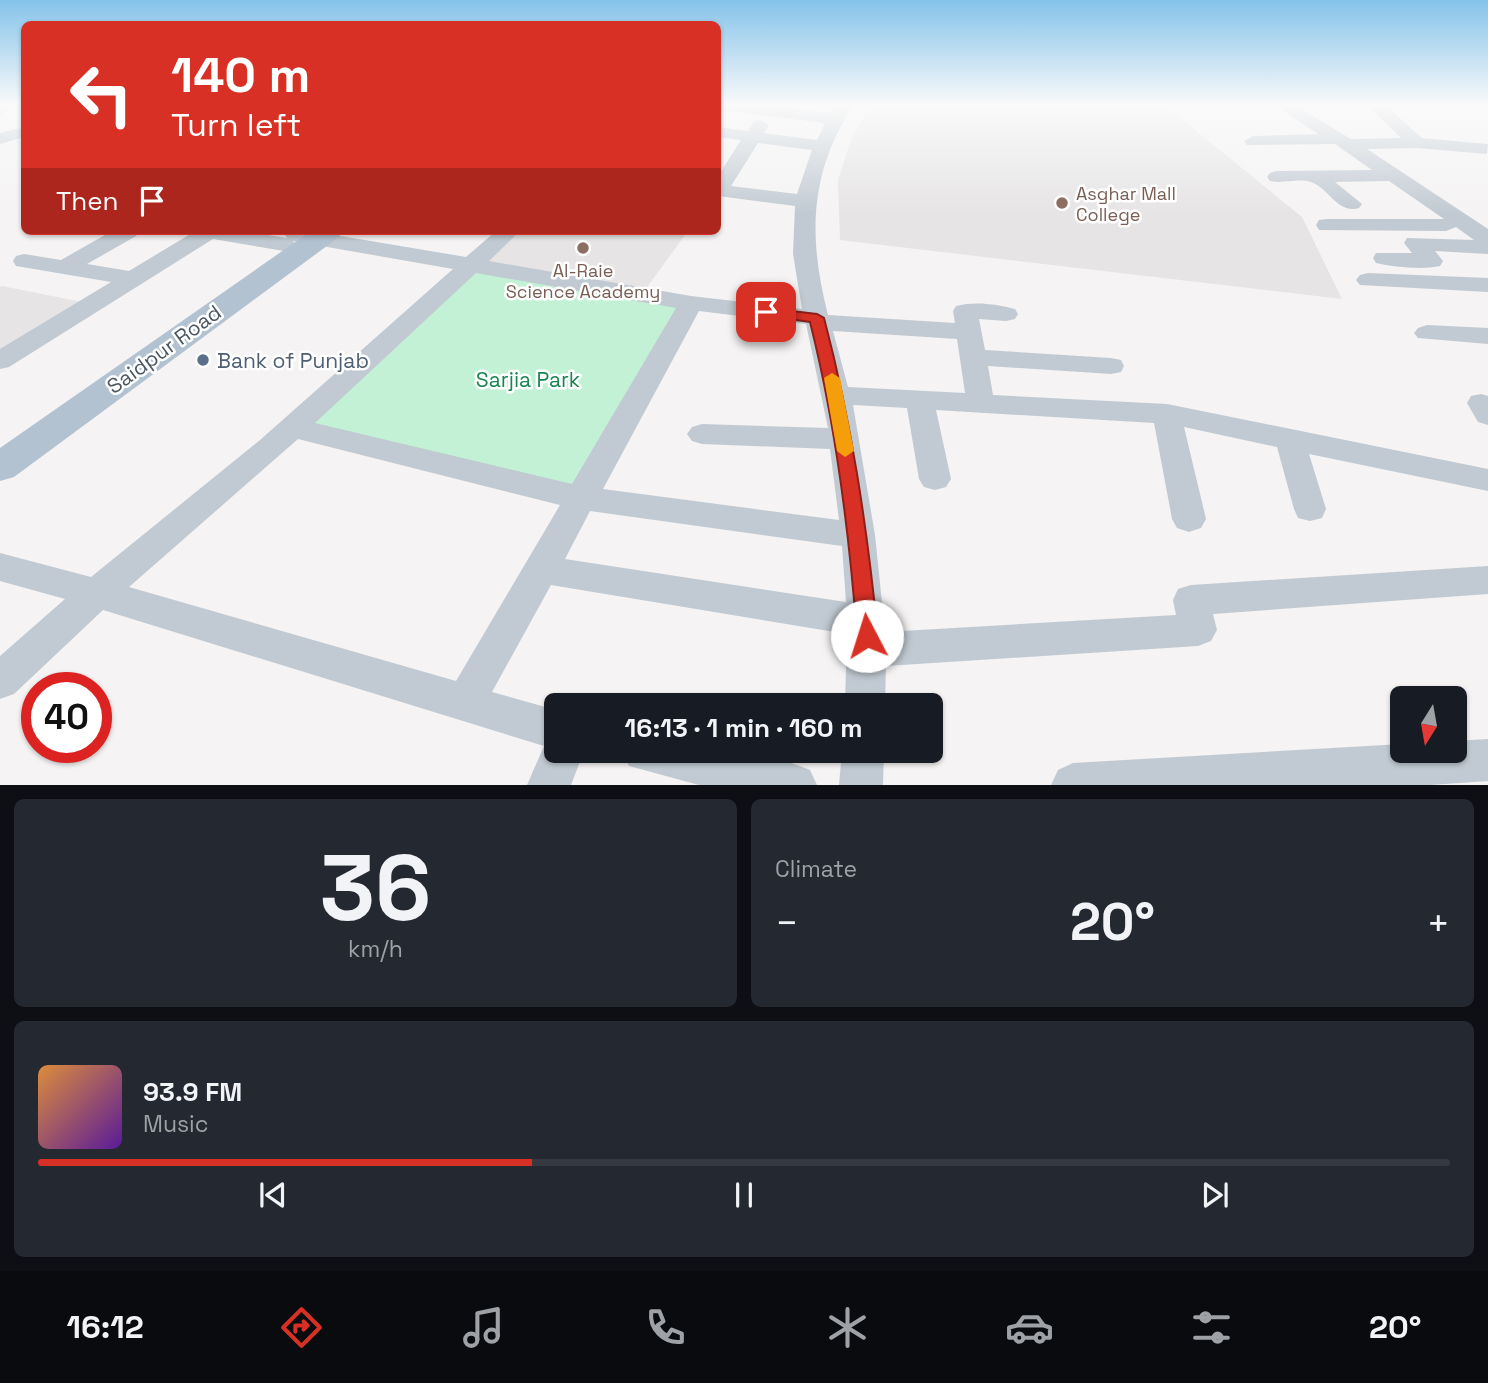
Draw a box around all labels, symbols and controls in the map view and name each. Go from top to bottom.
text: 140 m [171,44,310,106]
icon: left [56,49,147,140]
text: Turn left [171,105,301,145]
icon: arrive [133,182,171,220]
place label: Asghar Mall College [1076,182,1176,226]
text: Then [56,184,119,218]
marker: Asghar Mall College [1054,195,1070,211]
marker: Al-Raie Science Academy [575,240,591,256]
place label: Al-Raie Science Academy [506,259,660,303]
pin [736,282,796,342]
icon: arrive [747,293,785,331]
street label: Saidpur Road [102,298,226,400]
place label: Bank of Punjab [217,347,369,374]
marker: Bank of Punjab [195,352,211,368]
park label: Sarjia Park [476,366,580,393]
position arrow [830,599,904,673]
speed limit sign: 40 [21,672,112,763]
north arrow [1390,686,1466,763]
map controls [1390,686,1467,763]
text: 16:13 · 1 min · 160 m [625,711,862,745]
text: 36 [320,830,431,947]
text: Climate [775,854,857,884]
text: 20° [1070,889,1155,955]
text: − [775,899,799,947]
text: + [1426,899,1450,947]
text: km/h [348,934,403,964]
text: 93.9 FM [143,1075,242,1109]
text: Music [143,1109,208,1139]
icon: previous [254,1176,292,1214]
icon: pause [725,1176,763,1214]
icon: next [1196,1176,1234,1214]
icon: directions [277,1303,326,1352]
icon: music [459,1303,508,1352]
icon: phone [641,1303,690,1352]
icon: climate [823,1303,872,1352]
icon: car [1005,1303,1054,1352]
icon: filters [1187,1303,1236,1352]
text: 16:12 [67,1307,144,1347]
text: 20° [1369,1307,1421,1347]

